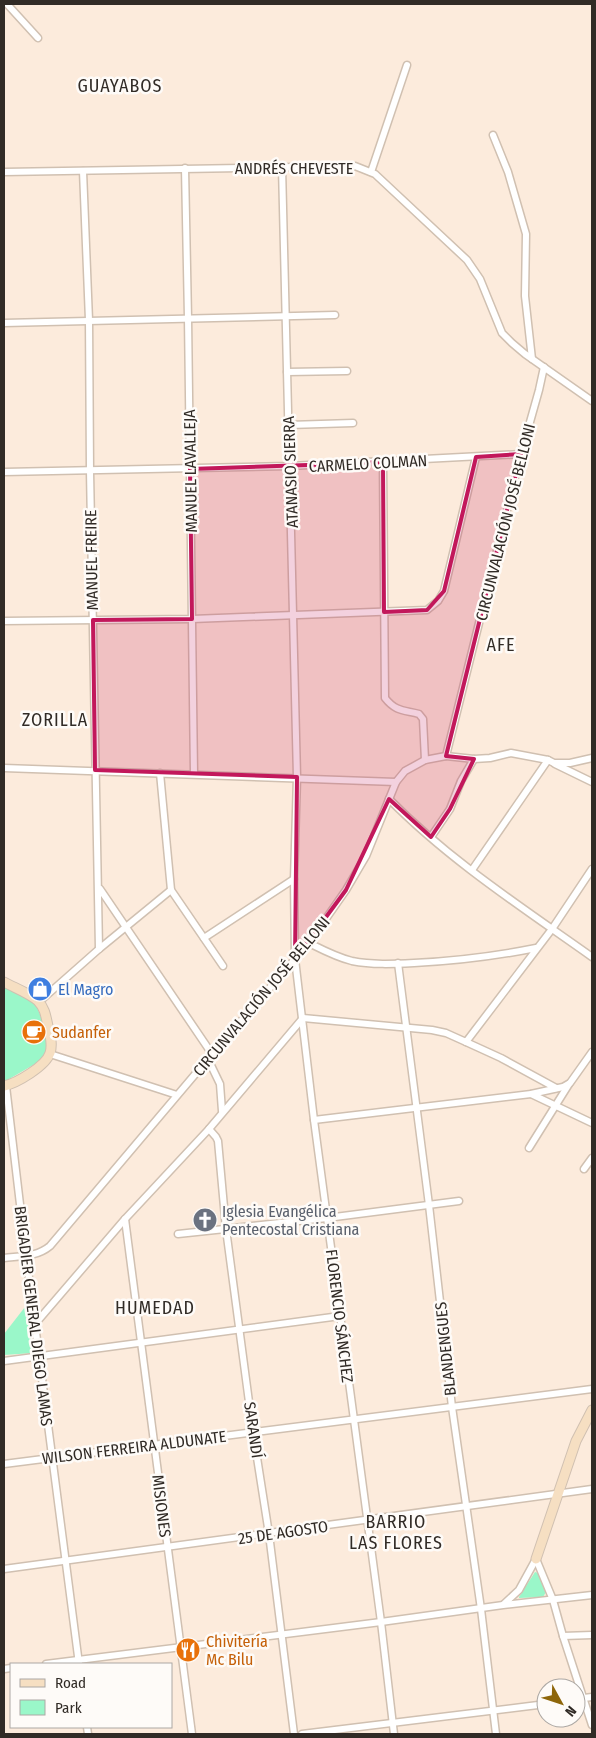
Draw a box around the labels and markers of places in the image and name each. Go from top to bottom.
shop icon: El Magro [27,976,53,1002]
place label: El Magro [58,980,114,999]
cafe icon: Sudanfer [21,1019,47,1045]
place label: Sudanfer [52,1023,112,1042]
place label: Iglesia Evangélica Pentecostal Cristiana [222,1202,360,1239]
church icon: Iglesia Evangélica Pentecostal Cristiana [192,1207,218,1233]
place label: Chivitería Mc Bilu [206,1632,268,1669]
restaurant icon: Chivitería Mc Bilu [175,1637,201,1663]

